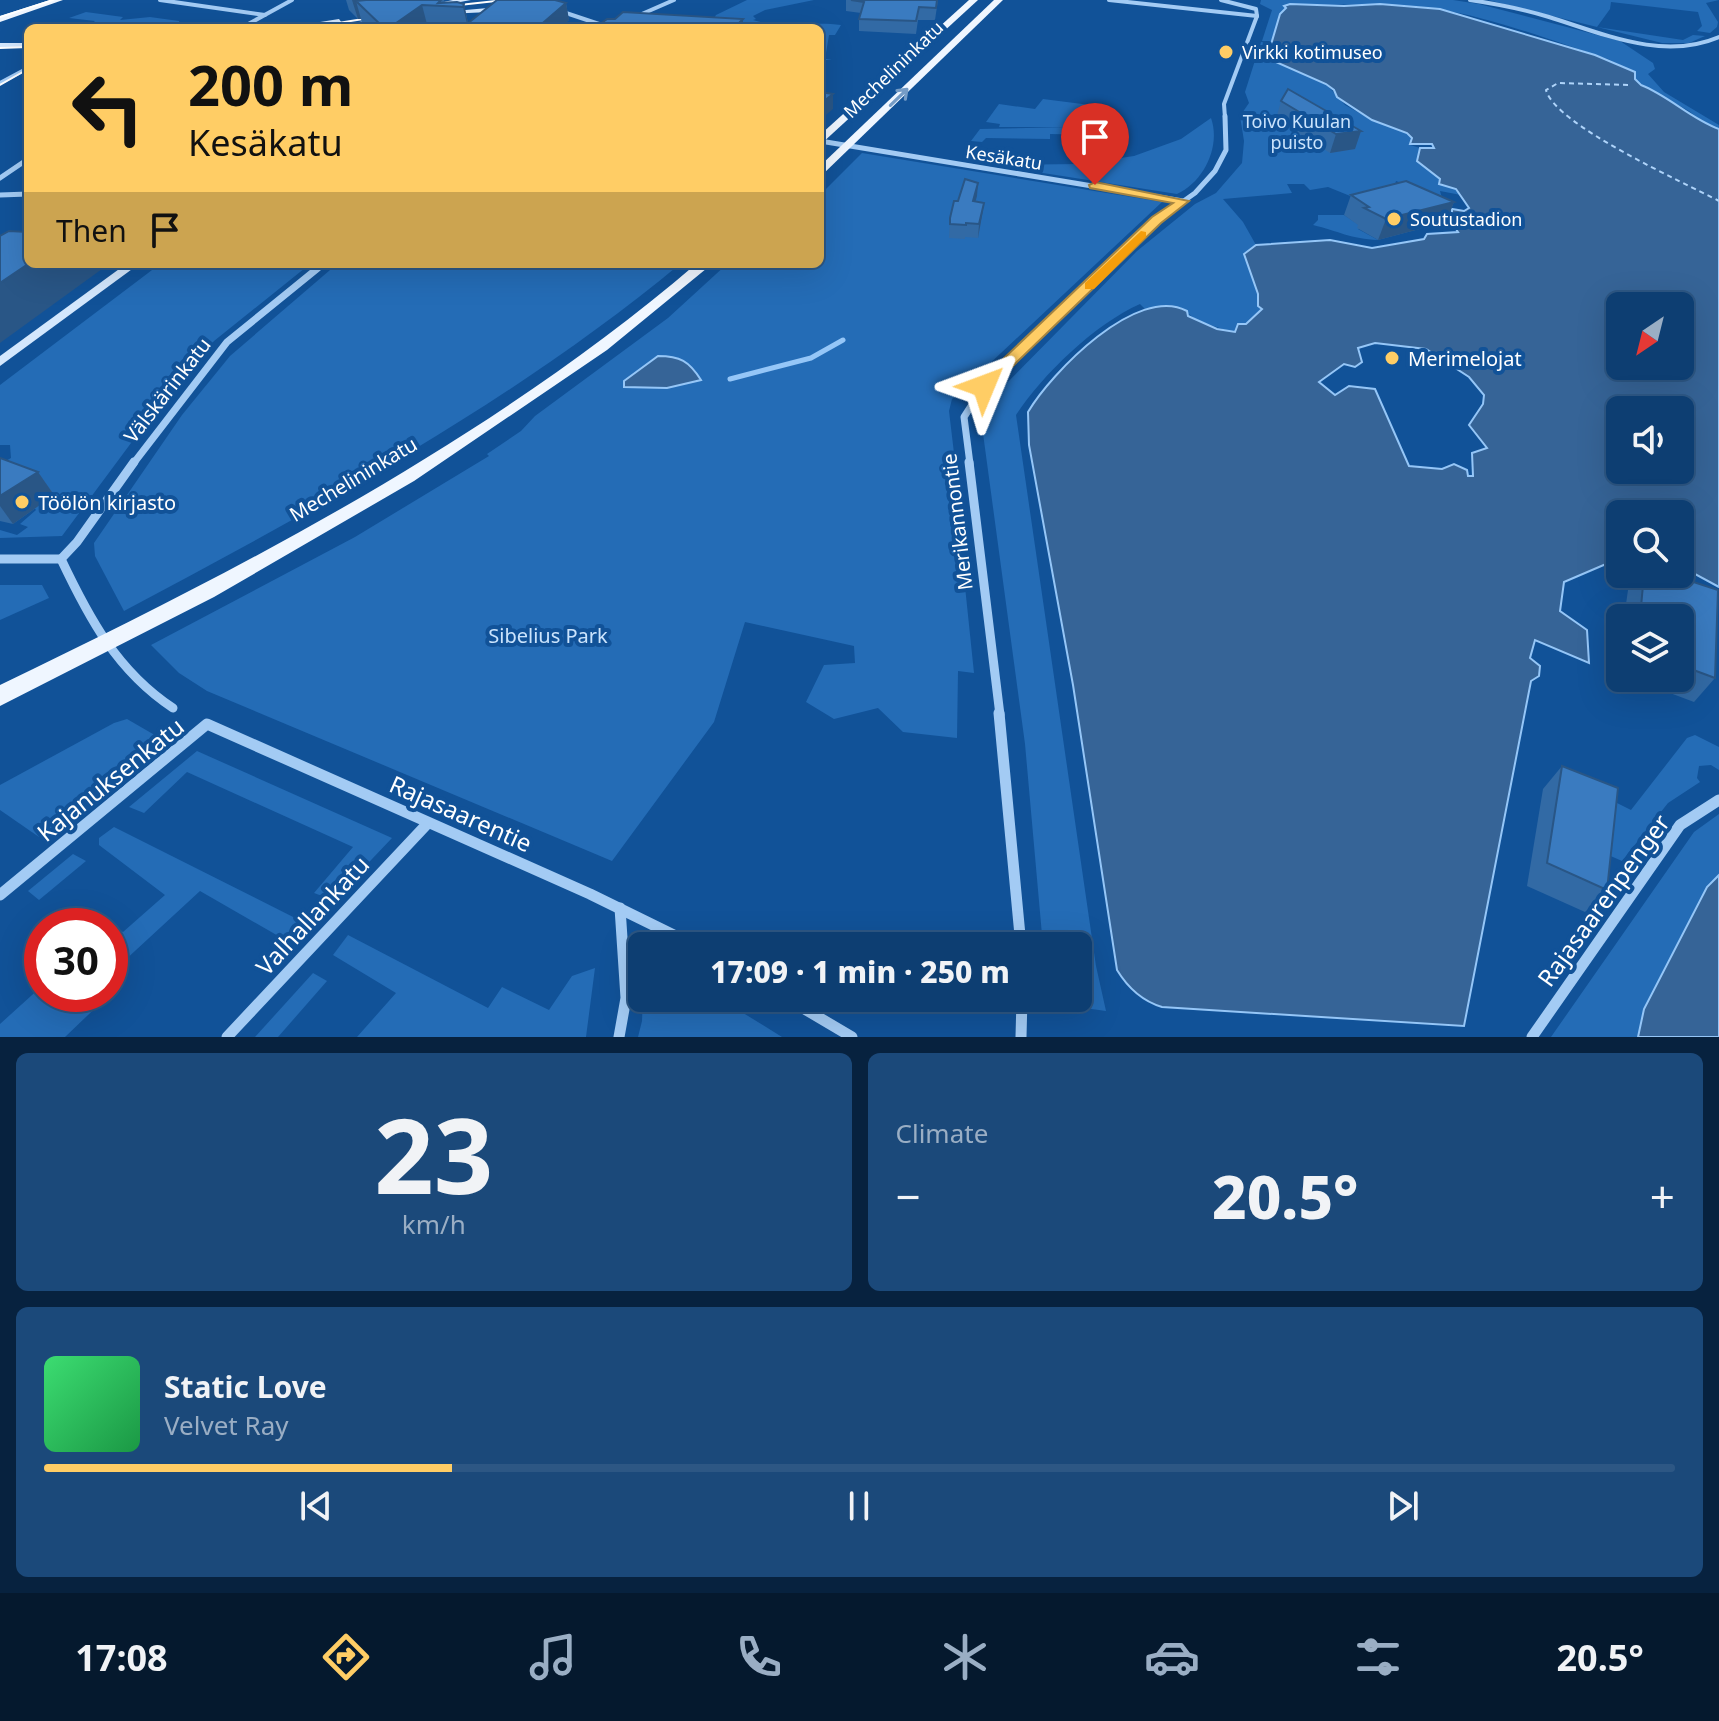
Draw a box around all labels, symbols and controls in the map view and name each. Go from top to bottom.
street label: Mechelininkatu [838,15,948,123]
place label: Virkki kotimuseo [1242,40,1383,64]
marker: Virkki kotimuseo [1217,43,1235,61]
text: 200 m [188,46,353,122]
icon: left [56,56,160,160]
one-way arrow [889,87,909,106]
pin [1061,103,1129,185]
park label: Toivo Kuulan puisto [1243,109,1351,154]
icon: arrive [1073,115,1117,159]
text: Kesäkatu [188,118,343,167]
street label: Kesäkatu [964,139,1044,175]
place label: Soutustadion [1410,207,1522,231]
icon: arrive [143,208,187,252]
text: Then [56,210,127,251]
marker: Soutustadion [1385,210,1403,228]
north arrow [1606,292,1694,380]
map controls [1606,292,1694,692]
street label: Välskärinkatu [117,332,217,448]
position arrow [942,344,1026,428]
place label: Merimelojat [1408,345,1522,372]
marker: Merimelojat [1383,349,1401,367]
button: sound [1606,396,1694,484]
street label: Mechelininkatu [284,430,422,528]
street label: Merikannontie [935,452,979,592]
place label: Töölön kirjasto [38,489,176,516]
marker: Töölön kirjasto [13,493,31,511]
button: search [1606,500,1694,588]
button: layers [1606,604,1694,692]
park label: Sibelius Park [488,622,608,649]
street label: Kajanuksenkatu [30,710,190,848]
street label: Rajasaarentie [385,767,537,859]
street label: Rajasaarenpenger [1529,807,1677,993]
street label: Valhallankatu [248,848,376,982]
speed limit sign: 30 [24,908,128,1012]
text: 17:09 · 1 min · 250 m [710,951,1010,992]
text: 23 [374,1083,493,1224]
text: Climate [896,1115,988,1151]
text: 20.5° [1212,1155,1359,1237]
text: − [896,1166,921,1226]
text: + [1650,1166,1675,1226]
text: km/h [402,1206,466,1242]
text: Static Love [164,1366,327,1407]
text: Velvet Ray [164,1407,289,1443]
icon: previous [294,1484,338,1528]
icon: pause [837,1484,881,1528]
icon: next [1381,1484,1425,1528]
icon: directions [318,1629,374,1685]
icon: music [525,1629,581,1685]
icon: phone [731,1629,787,1685]
icon: climate [937,1629,993,1685]
icon: car [1144,1629,1200,1685]
icon: filters [1350,1629,1406,1685]
text: 17:08 [75,1633,168,1682]
text: 20.5° [1557,1633,1644,1682]

